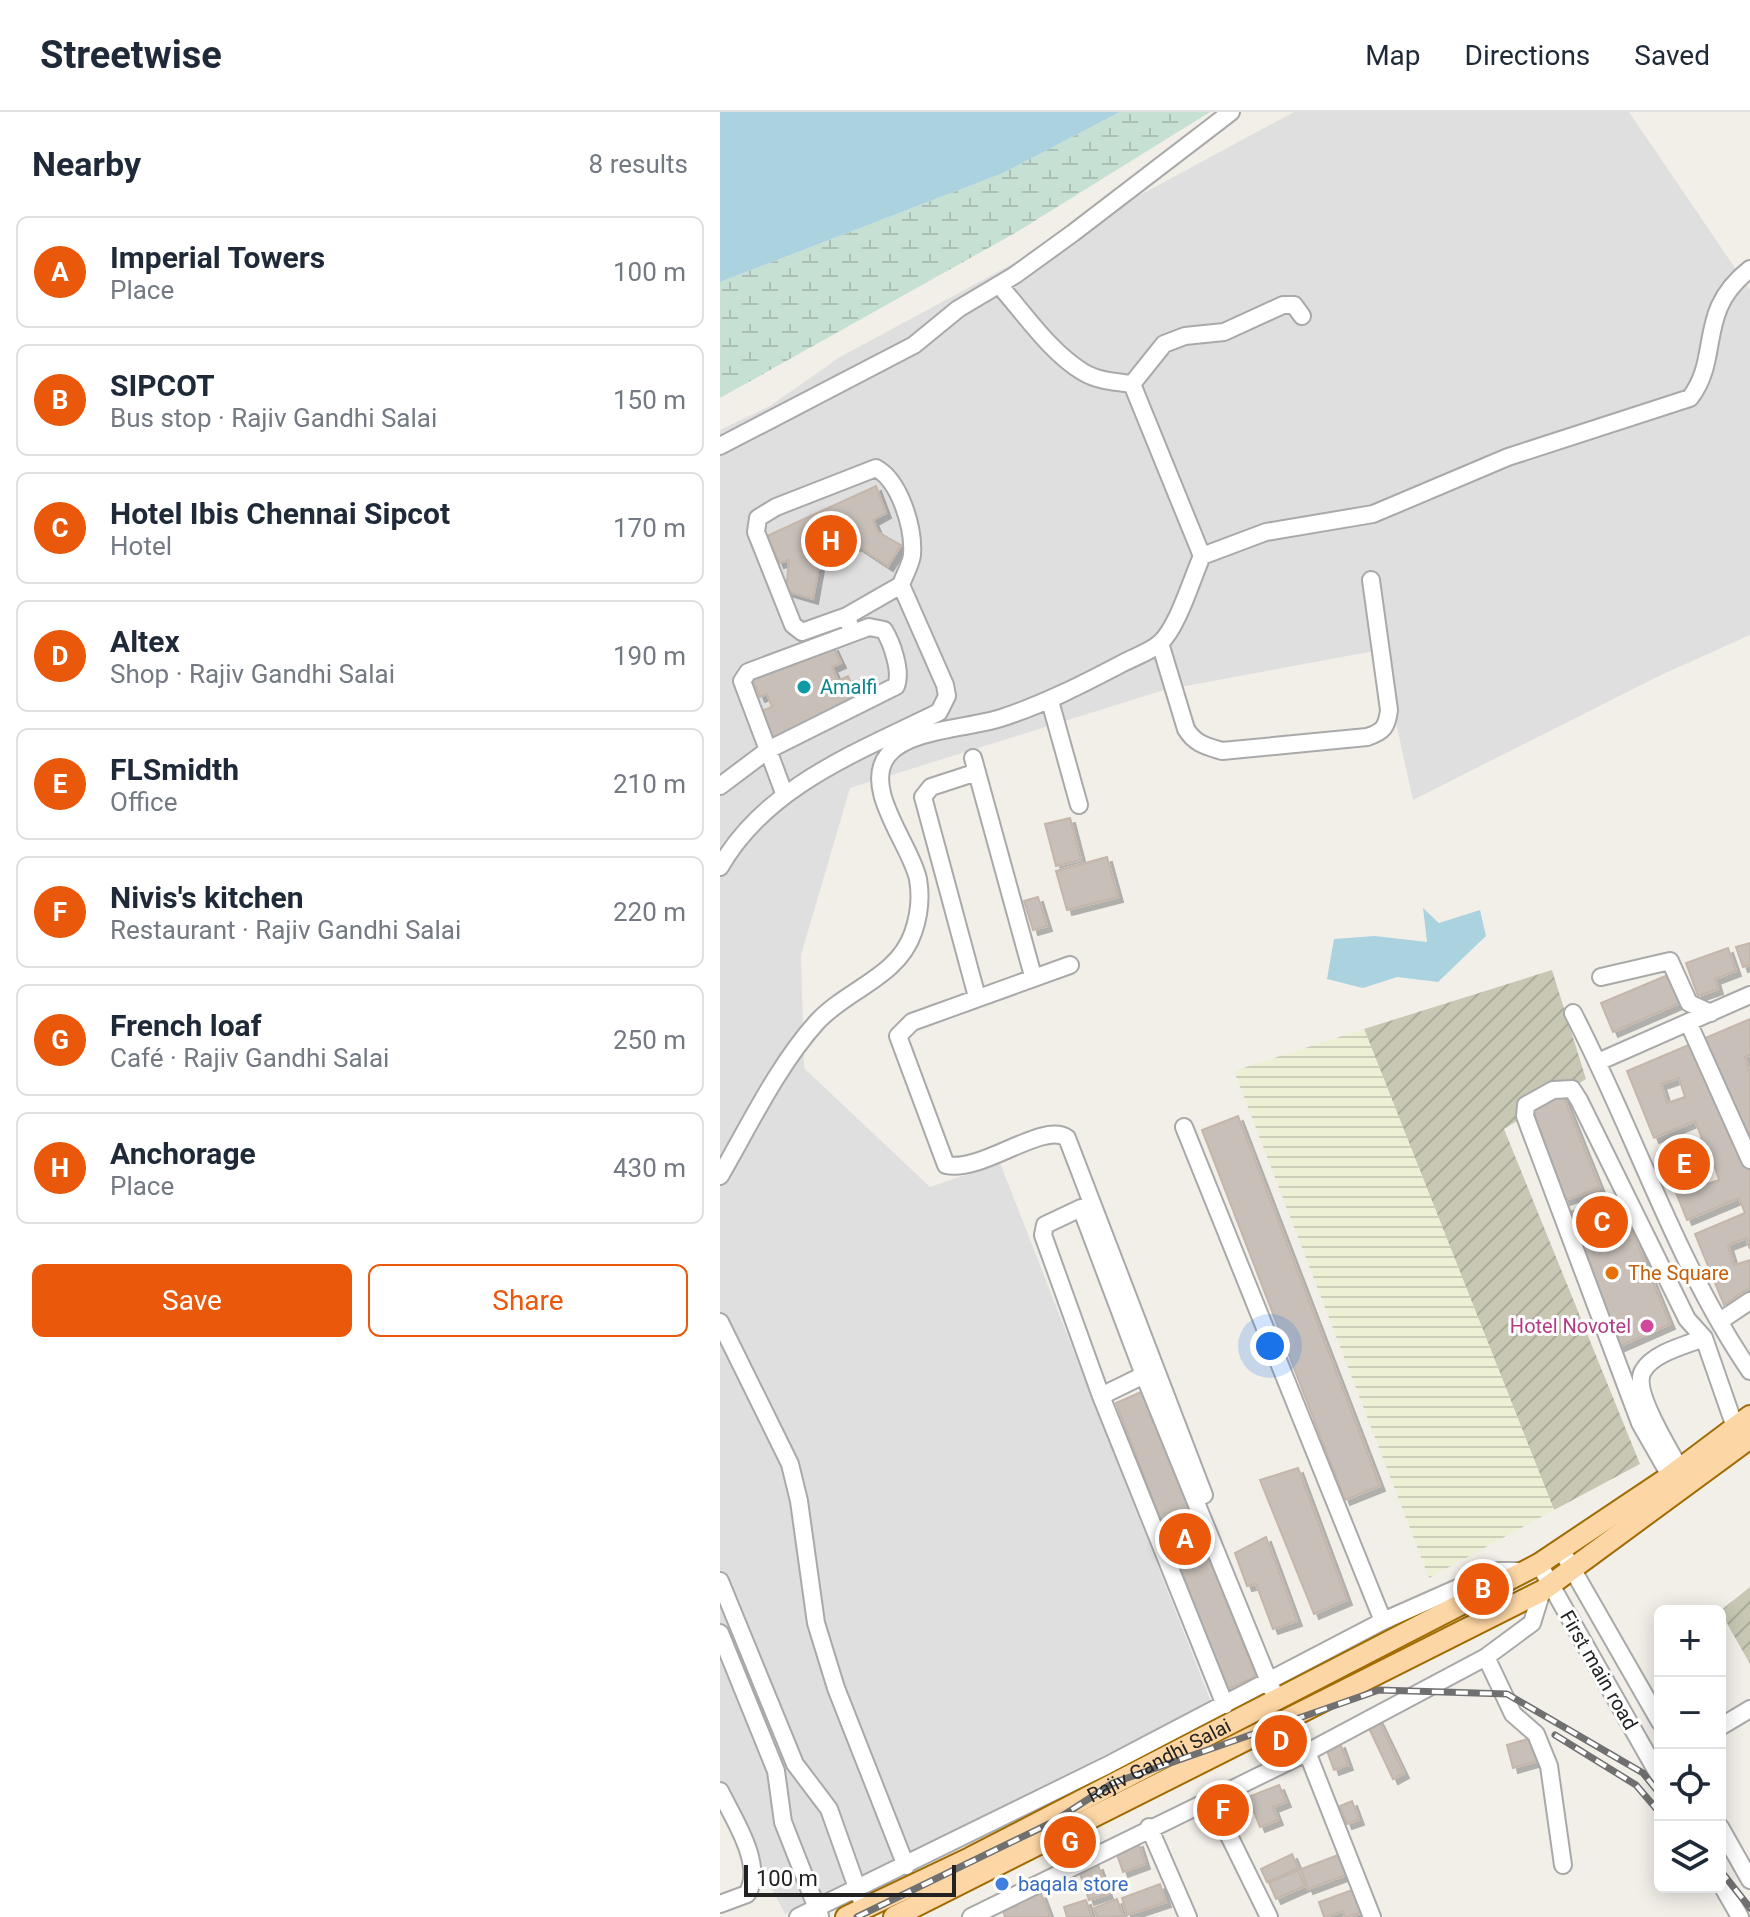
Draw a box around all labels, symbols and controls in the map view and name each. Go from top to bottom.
text: Streetwise [40,33,222,77]
text: Map [1365,39,1421,72]
text: Directions [1465,39,1590,72]
text: Saved [1634,39,1710,72]
text: Nearby [32,144,141,184]
text: 8 results [589,149,688,179]
text: Imperial Towers [110,240,325,275]
text: A [51,257,69,287]
text: 100 m [613,257,686,287]
text: Place [110,275,174,305]
text: SIPCOT [110,368,215,403]
text: B [52,385,68,415]
text: 150 m [613,385,686,415]
text: Bus stop · Rajiv Gandhi Salai [110,403,437,433]
text: Hotel Ibis Chennai Sipcot [110,496,450,531]
pin: H [805,511,857,571]
text: C [51,513,69,543]
text: 170 m [613,513,686,543]
text: Hotel [110,531,172,561]
text: Altex [110,624,180,659]
text: D [52,641,68,671]
text: 190 m [613,641,686,671]
text: Shop · Rajiv Gandhi Salai [110,659,395,689]
place label: Amalfi [820,675,877,699]
marker: Amalfi [795,678,813,696]
text: FLSmidth [110,752,239,787]
text: E [53,769,67,799]
text: 210 m [613,769,686,799]
text: Office [110,787,177,817]
text: Nivis's kitchen [110,880,304,915]
text: F [53,897,67,927]
text: 220 m [613,897,686,927]
text: Restaurant · Rajiv Gandhi Salai [110,915,461,945]
text: French loaf [110,1008,261,1043]
text: G [51,1025,69,1055]
text: 250 m [613,1025,686,1055]
text: Café · Rajiv Gandhi Salai [110,1043,389,1073]
pin: E [1658,1134,1710,1194]
text: Anchorage [110,1136,256,1171]
text: H [51,1153,69,1183]
text: 430 m [613,1153,686,1183]
text: Place [110,1171,174,1201]
pin: C [1576,1192,1628,1252]
place label: The Square [1628,1261,1729,1285]
button: Save [32,1264,352,1337]
button: Share [368,1264,688,1337]
marker: The Square [1603,1264,1621,1282]
place label: Hotel Novotel [1510,1314,1631,1338]
marker: Hotel Novotel [1638,1317,1656,1335]
your location [1250,1326,1290,1366]
pin: A [1159,1509,1211,1569]
pin: B [1457,1559,1509,1619]
map controls [1654,1605,1726,1893]
button: + [1654,1605,1726,1677]
street label: First main road [1555,1606,1643,1734]
button: − [1654,1677,1726,1749]
pin: D [1255,1711,1307,1771]
street label: Rajiv Gandhi Salai [1083,1713,1235,1807]
button: locate [1654,1749,1726,1821]
pin: F [1197,1780,1249,1840]
pin: G [1044,1812,1096,1872]
button: layers [1654,1821,1726,1893]
scale bar [744,1861,956,1897]
text: 100 m [756,1866,818,1891]
place label: baqala store [1018,1872,1128,1896]
marker: baqala store [993,1875,1011,1893]

